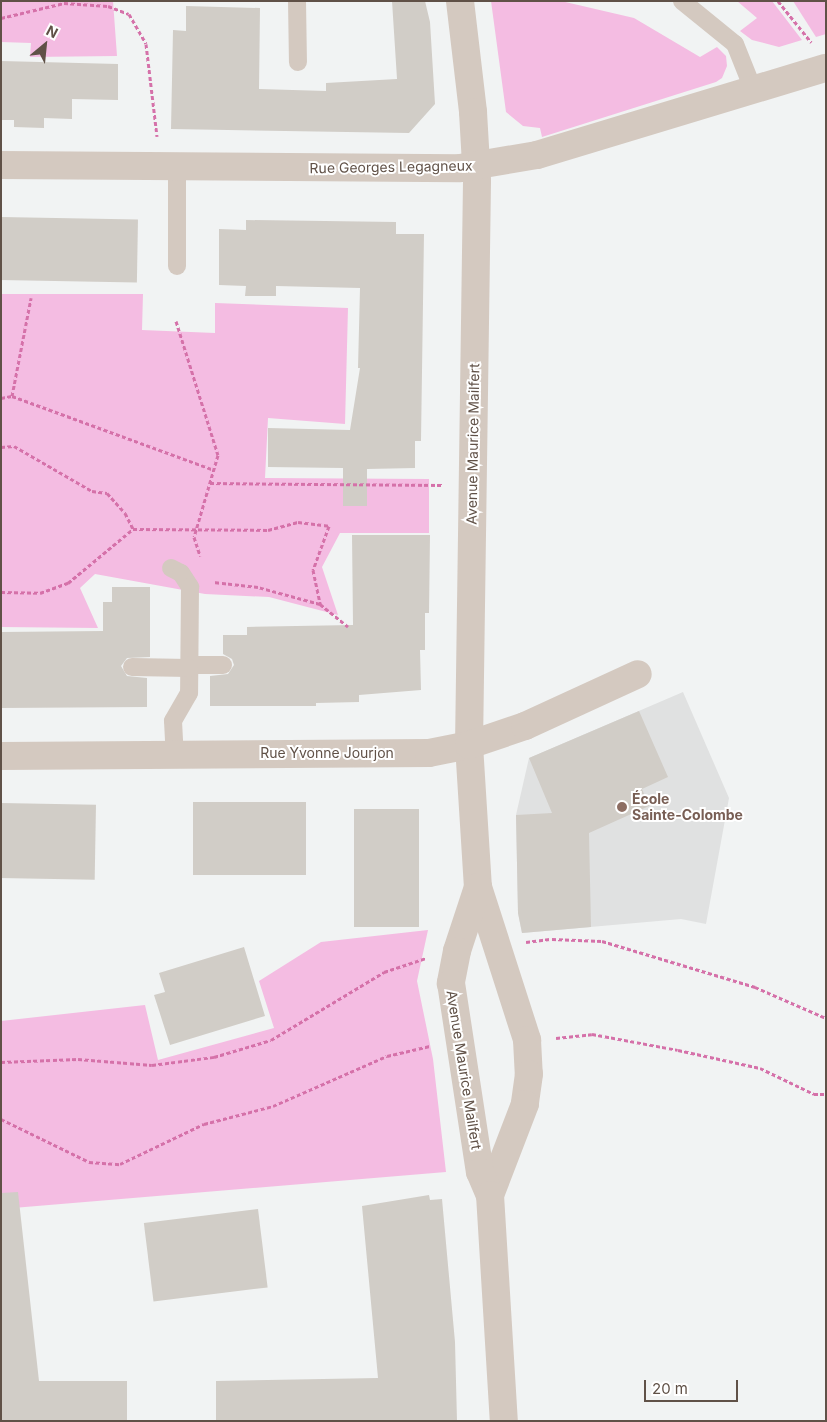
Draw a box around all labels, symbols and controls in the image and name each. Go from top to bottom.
north arrow [20,20,70,70]
text: N [44,21,61,41]
street label: Rue Georges Legagneux [309,157,473,177]
street label: Avenue Maurice Mailfert [463,363,483,525]
street label: Rue Yvonne Jourjon [260,745,394,761]
place label: École Sainte-Colombe [632,791,743,824]
marker: École Sainte-Colombe [616,801,628,813]
street label: Avenue Maurice Mailfert [443,989,485,1151]
scale bar [647,1370,741,1402]
text: 20 m [652,1379,688,1398]

